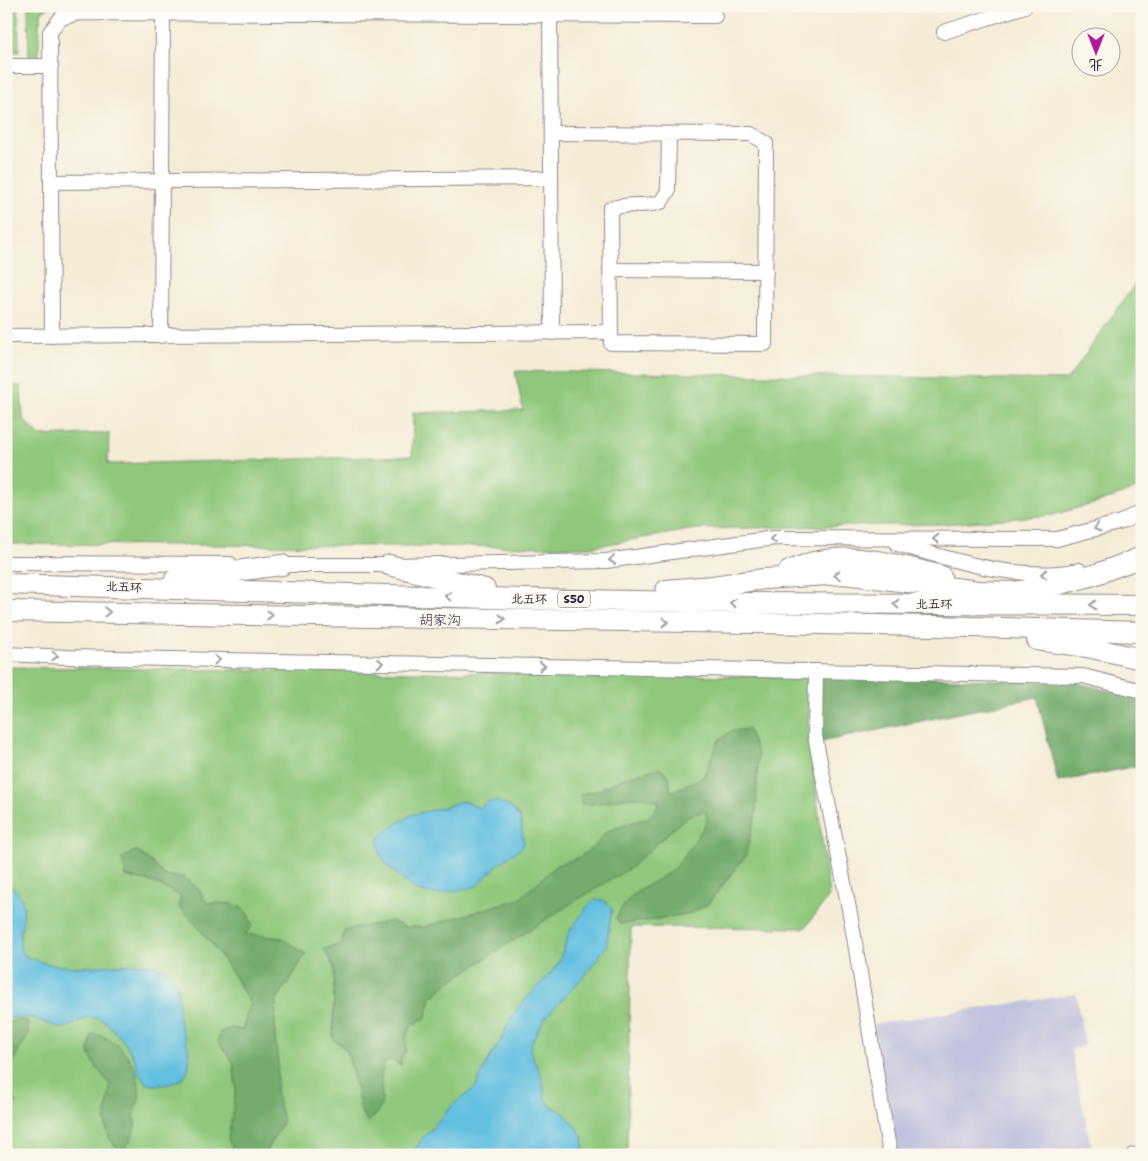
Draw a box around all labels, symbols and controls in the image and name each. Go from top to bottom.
north arrow [1070,28,1120,78]
text: 北 [1089,56,1103,74]
one-way arrow [1093,523,1101,533]
one-way arrow [769,533,777,544]
one-way arrow [931,534,939,544]
one-way arrow [608,554,616,565]
one-way arrow [832,569,840,580]
one-way arrow [1040,569,1048,579]
street label: 北五环 [106,578,142,596]
road number: S50 [558,590,590,608]
one-way arrow [444,591,452,602]
street label: 北五环 [511,591,547,607]
street label: 北五环 [916,596,952,612]
one-way arrow [729,597,737,608]
one-way arrow [891,599,899,609]
one-way arrow [1089,600,1096,610]
one-way arrow [104,607,112,617]
one-way arrow [266,610,274,620]
district label: 胡家沟 [419,611,461,629]
one-way arrow [499,614,507,624]
one-way arrow [662,617,669,627]
one-way arrow [51,651,59,662]
one-way arrow [214,654,222,665]
one-way arrow [376,658,384,668]
one-way arrow [539,661,547,671]

